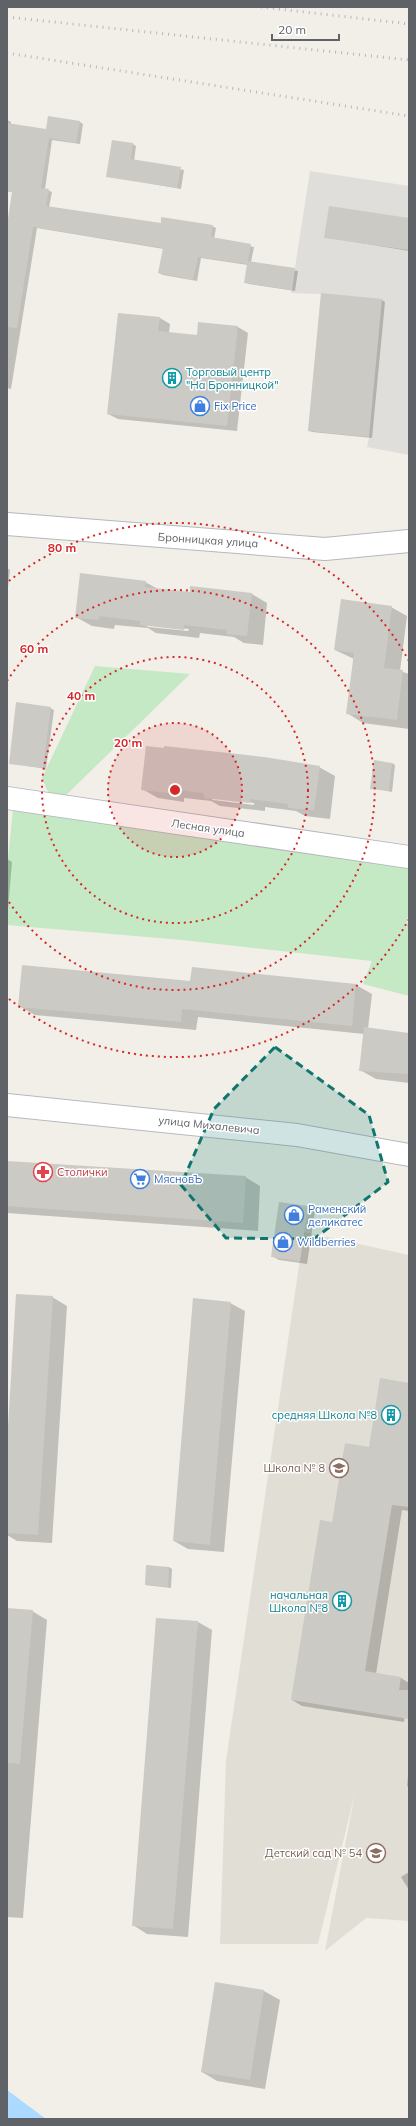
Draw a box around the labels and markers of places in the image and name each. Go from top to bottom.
place label: Торговый центр "На Бронницкой" [186,365,278,392]
building icon: Торговый центр "На Бронницкой" [161,367,183,389]
shop icon: Fix Price [189,395,211,417]
place label: Fix Price [214,399,257,413]
centre of rings [168,783,182,797]
pharmacy icon: Столички [32,1161,54,1183]
place label: Столички [57,1165,107,1179]
supermarket icon: МясновЪ [129,1168,151,1190]
place label: МясновЪ [154,1172,202,1186]
place label: Раменский деликатес [308,1202,366,1229]
shop icon: Раменский деликатес [283,1204,305,1226]
shop icon: Wildberries [272,1231,294,1253]
place label: Wildberries [297,1235,356,1249]
building icon: средняя Школа №8 [380,1404,402,1426]
place label: средняя Школа №8 [272,1408,377,1422]
school or university icon: Школа № 8 [328,1457,350,1479]
place label: Школа № 8 [263,1461,325,1475]
place label: начальная Школа №8 [269,1588,328,1615]
building icon: начальная Школа №8 [331,1590,353,1612]
school or university icon: Детский сад № 54 [365,1842,387,1864]
place label: Детский сад № 54 [265,1846,362,1860]

